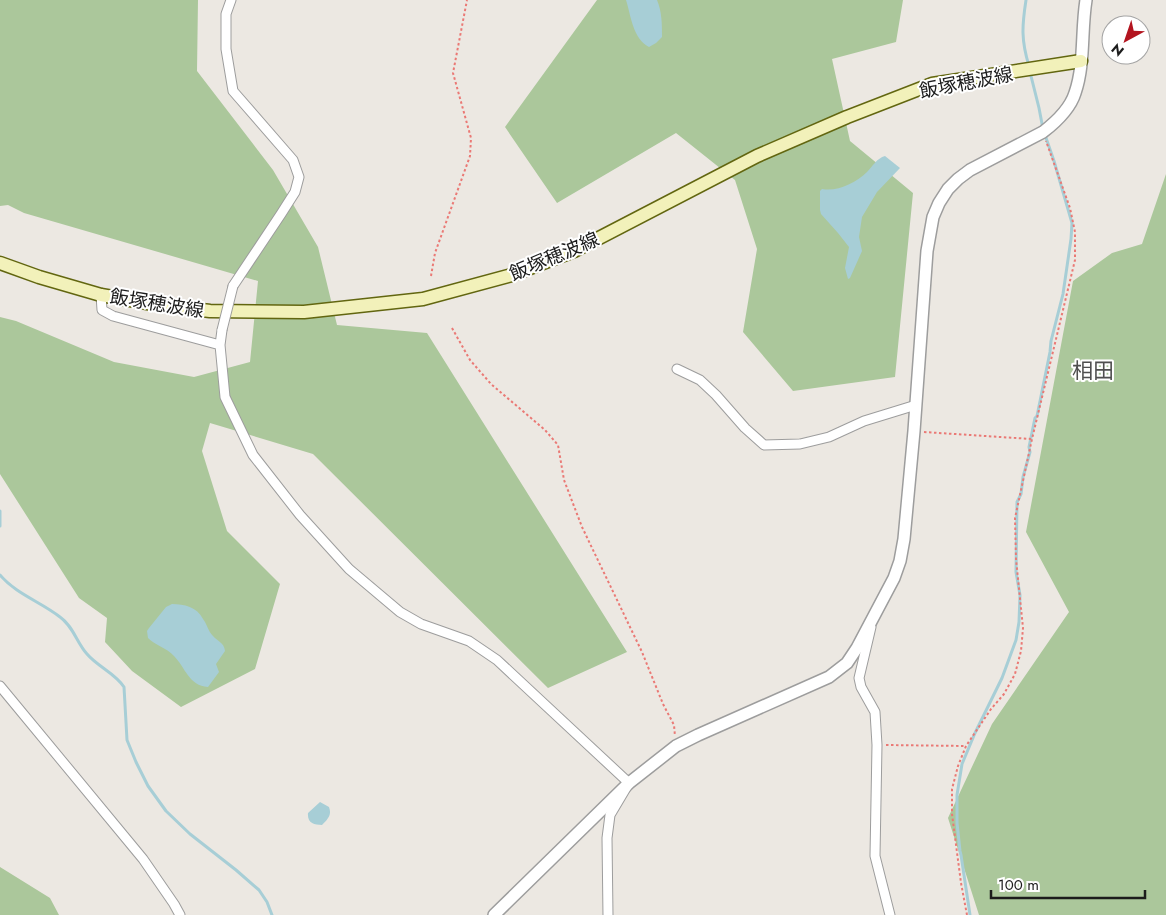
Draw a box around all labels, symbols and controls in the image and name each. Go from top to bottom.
north arrow [1101,15,1151,65]
text: N [1107,39,1128,61]
street label: 飯塚穂波線 [917,60,1015,105]
street label: 飯塚穂波線 [505,225,603,287]
street label: 飯塚穂波線 [108,283,206,324]
district label: 相田 [1072,356,1114,386]
scale bar [991,868,1145,900]
text: 100 m [998,874,1039,896]

